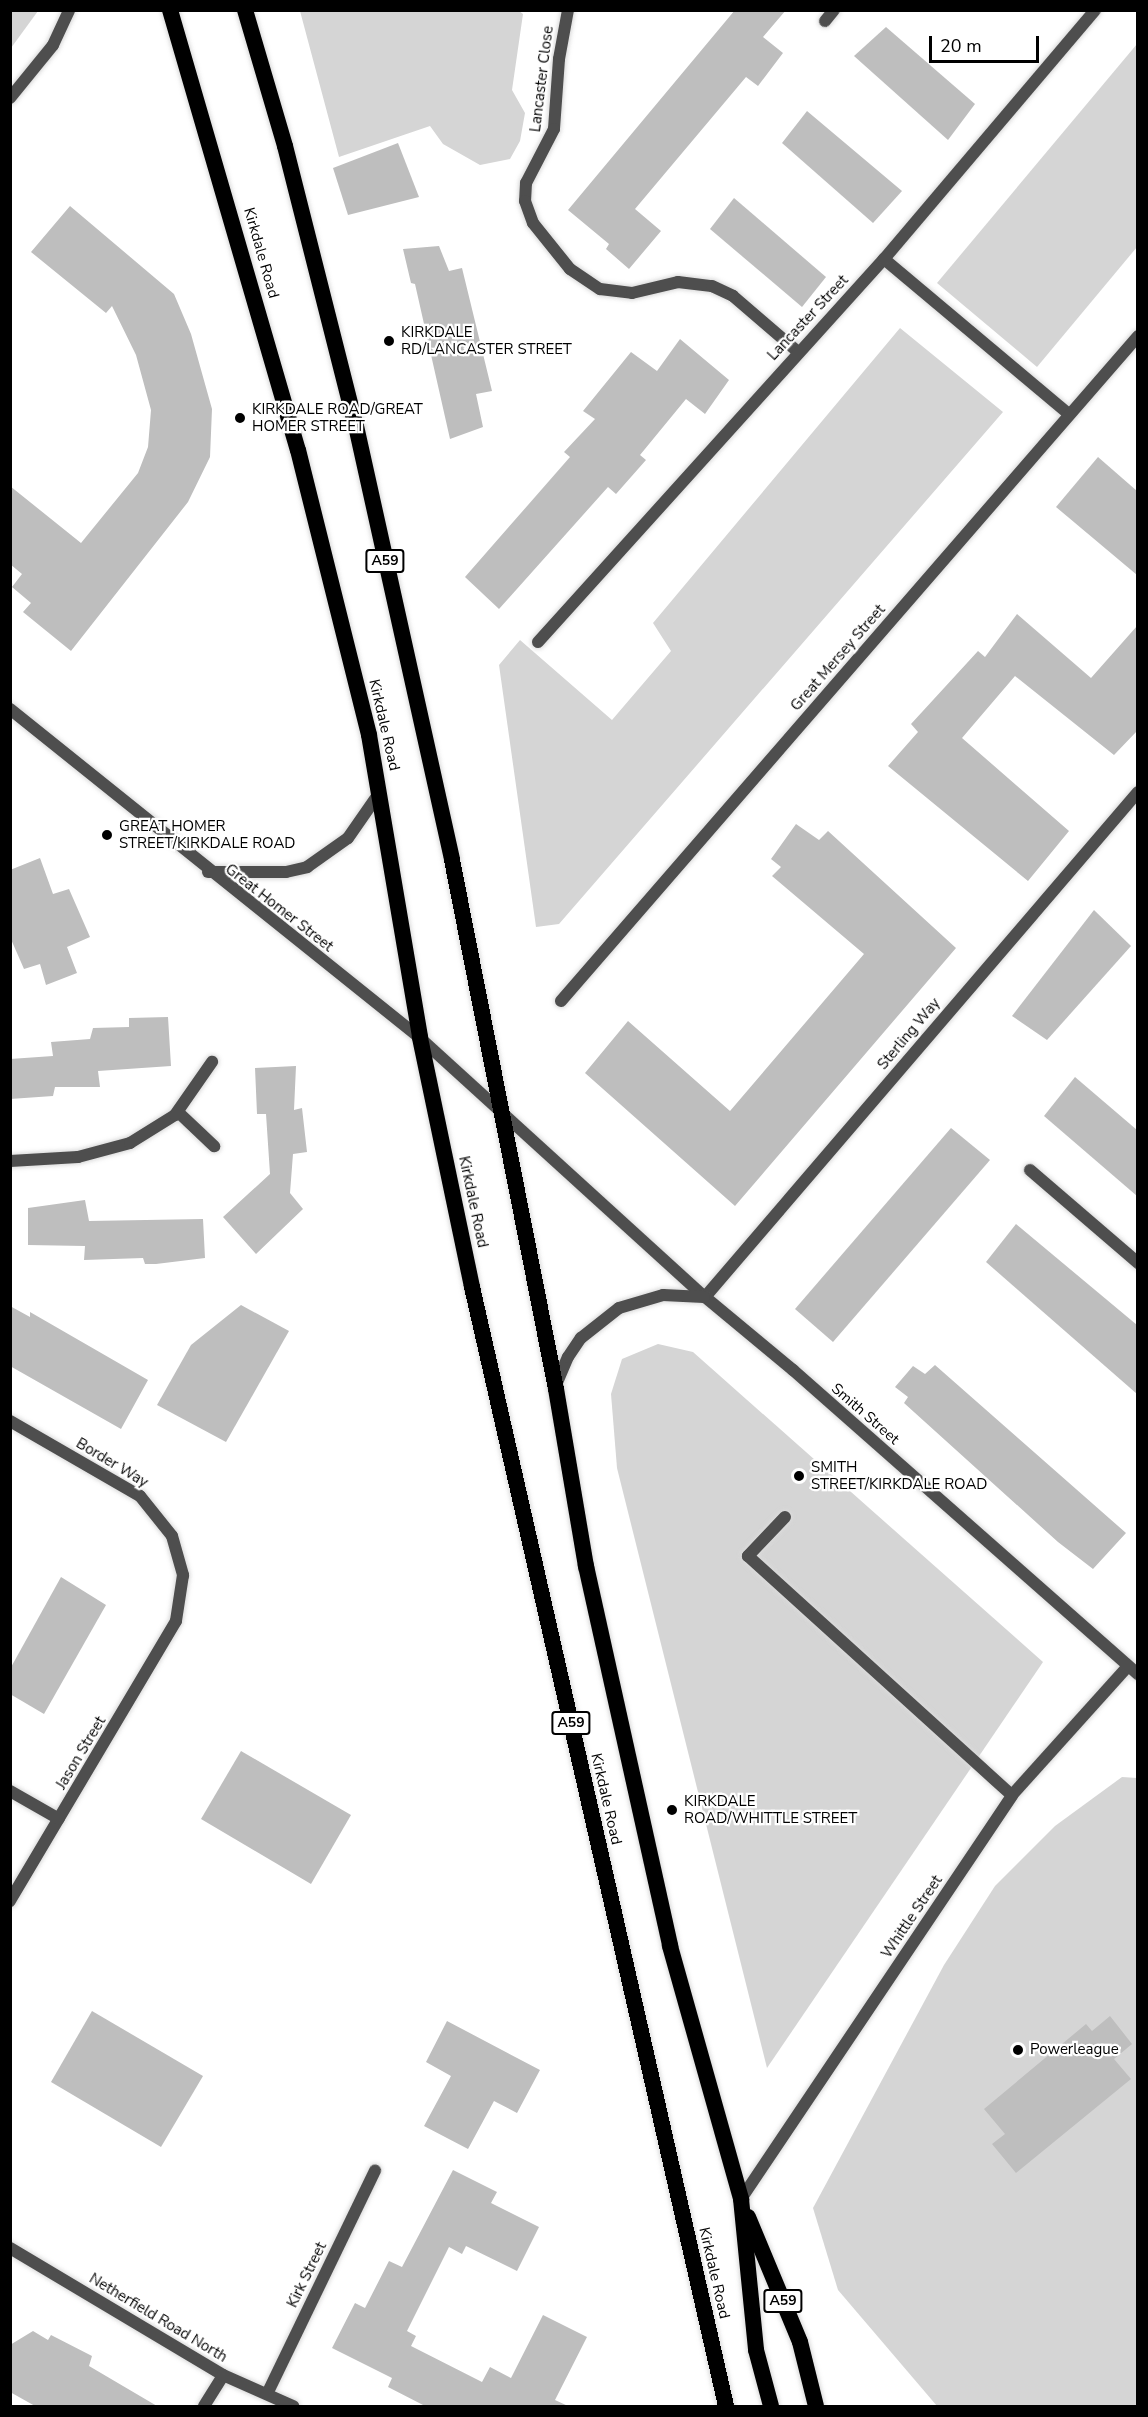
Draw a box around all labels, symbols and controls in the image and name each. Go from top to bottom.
scale bar [932,24,1042,62]
street label: Lancaster Close [527,25,557,133]
text: 20 m [940,34,982,58]
street label: Kirkdale Road [239,206,283,300]
street label: Lancaster Street [764,272,852,364]
place label: KIRKDALE RD/LANCASTER STREET [401,323,572,358]
marker: KIRKDALE RD/LANCASTER STREET [382,334,396,348]
place label: KIRKDALE ROAD/GREAT HOMER STREET [252,400,423,435]
marker: KIRKDALE ROAD/GREAT HOMER STREET [233,411,247,425]
road number: A59 [364,550,406,572]
street label: Great Mersey Street [787,601,889,715]
street label: Kirkdale Road [365,678,403,772]
place label: GREAT HOMER STREET/KIRKDALE ROAD [119,817,295,852]
marker: GREAT HOMER STREET/KIRKDALE ROAD [100,828,114,842]
street label: Great Homer Street [221,860,337,956]
street label: Sterling Way [874,994,944,1074]
street label: Kirkdale Road [454,1154,492,1250]
street label: Smith Street [827,1380,903,1448]
street label: Border Way [73,1434,151,1492]
place label: SMITH STREET/KIRKDALE ROAD [811,1458,987,1493]
marker: SMITH STREET/KIRKDALE ROAD [792,1469,806,1483]
road number: A59 [550,1712,592,1734]
street label: Jason Street [52,1713,110,1793]
street label: Kirkdale Road [587,1752,625,1846]
place label: KIRKDALE ROAD/WHITTLE STREET [684,1792,857,1827]
marker: KIRKDALE ROAD/WHITTLE STREET [665,1803,679,1817]
street label: Whittle Street [878,1872,946,1962]
place label: Powerleague [1030,2041,1119,2059]
marker: Powerleague [1011,2043,1025,2057]
street label: Kirkdale Road [695,2226,733,2320]
street label: Kirk Street [283,2239,331,2311]
street label: Netherfield Road North [86,2270,230,2366]
road number: A59 [762,2290,804,2312]

